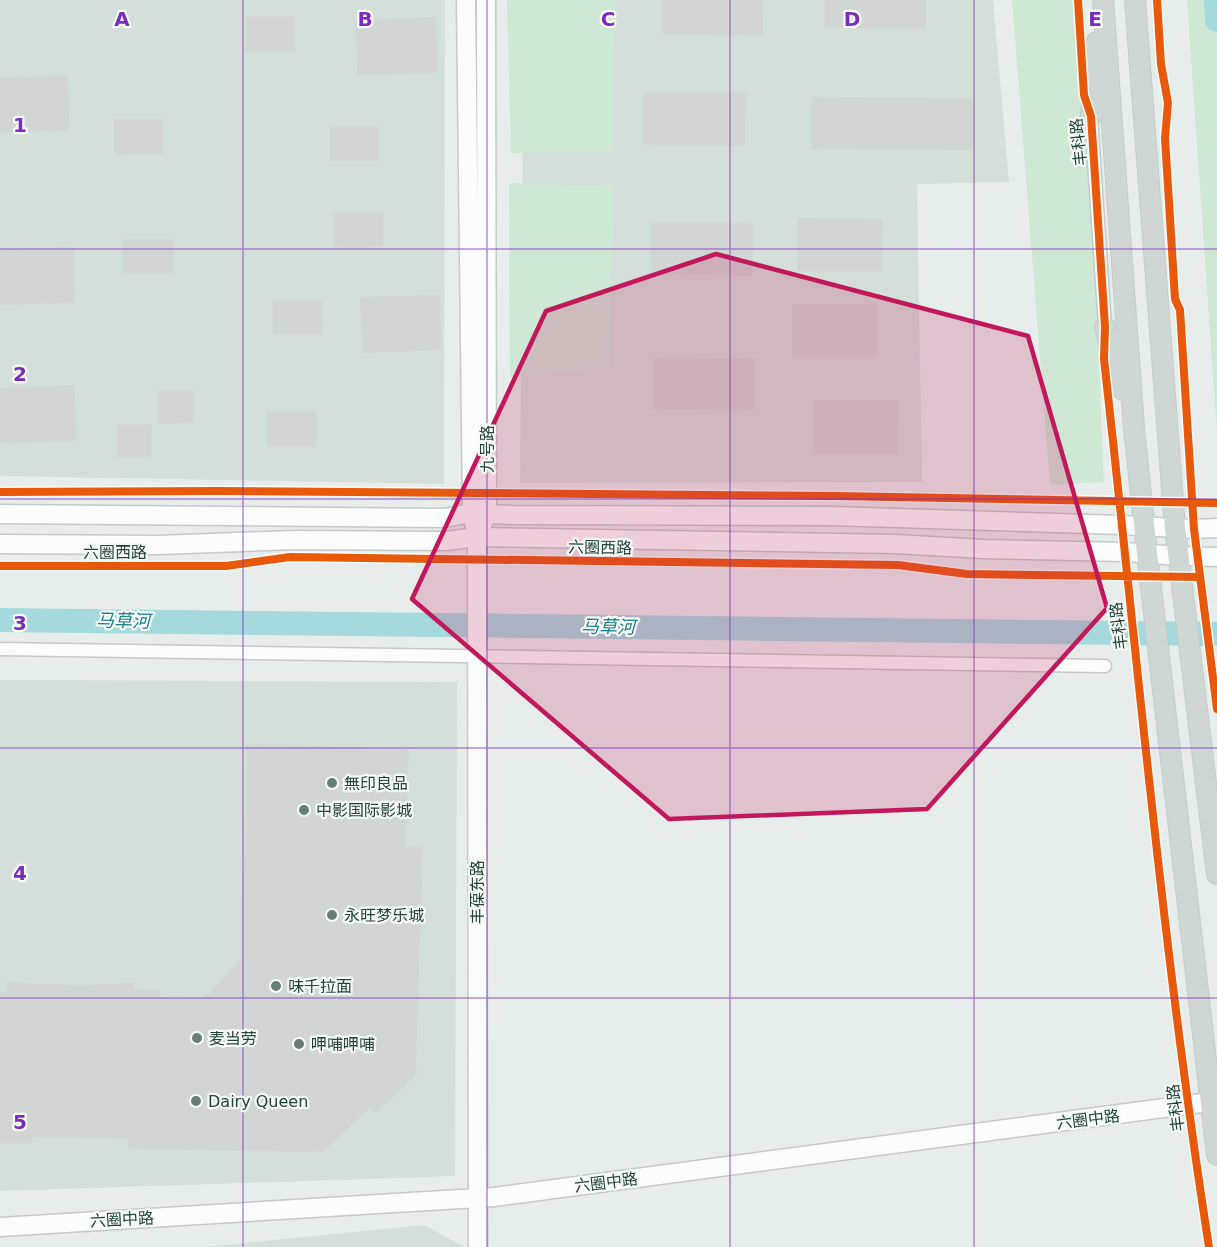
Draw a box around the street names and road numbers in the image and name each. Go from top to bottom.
street label: 丰科路 [1067,117,1090,167]
street label: 九号路 [478,425,497,473]
street label: 六圈西路 [568,537,632,558]
street label: 六圈西路 [83,543,147,562]
street label: 丰科路 [1106,601,1131,651]
street label: 丰葆东路 [468,860,487,924]
street label: 丰科路 [1163,1083,1188,1133]
street label: 六圈中路 [1055,1106,1121,1133]
street label: 六圈中路 [573,1169,639,1196]
street label: 六圈中路 [90,1208,154,1231]

